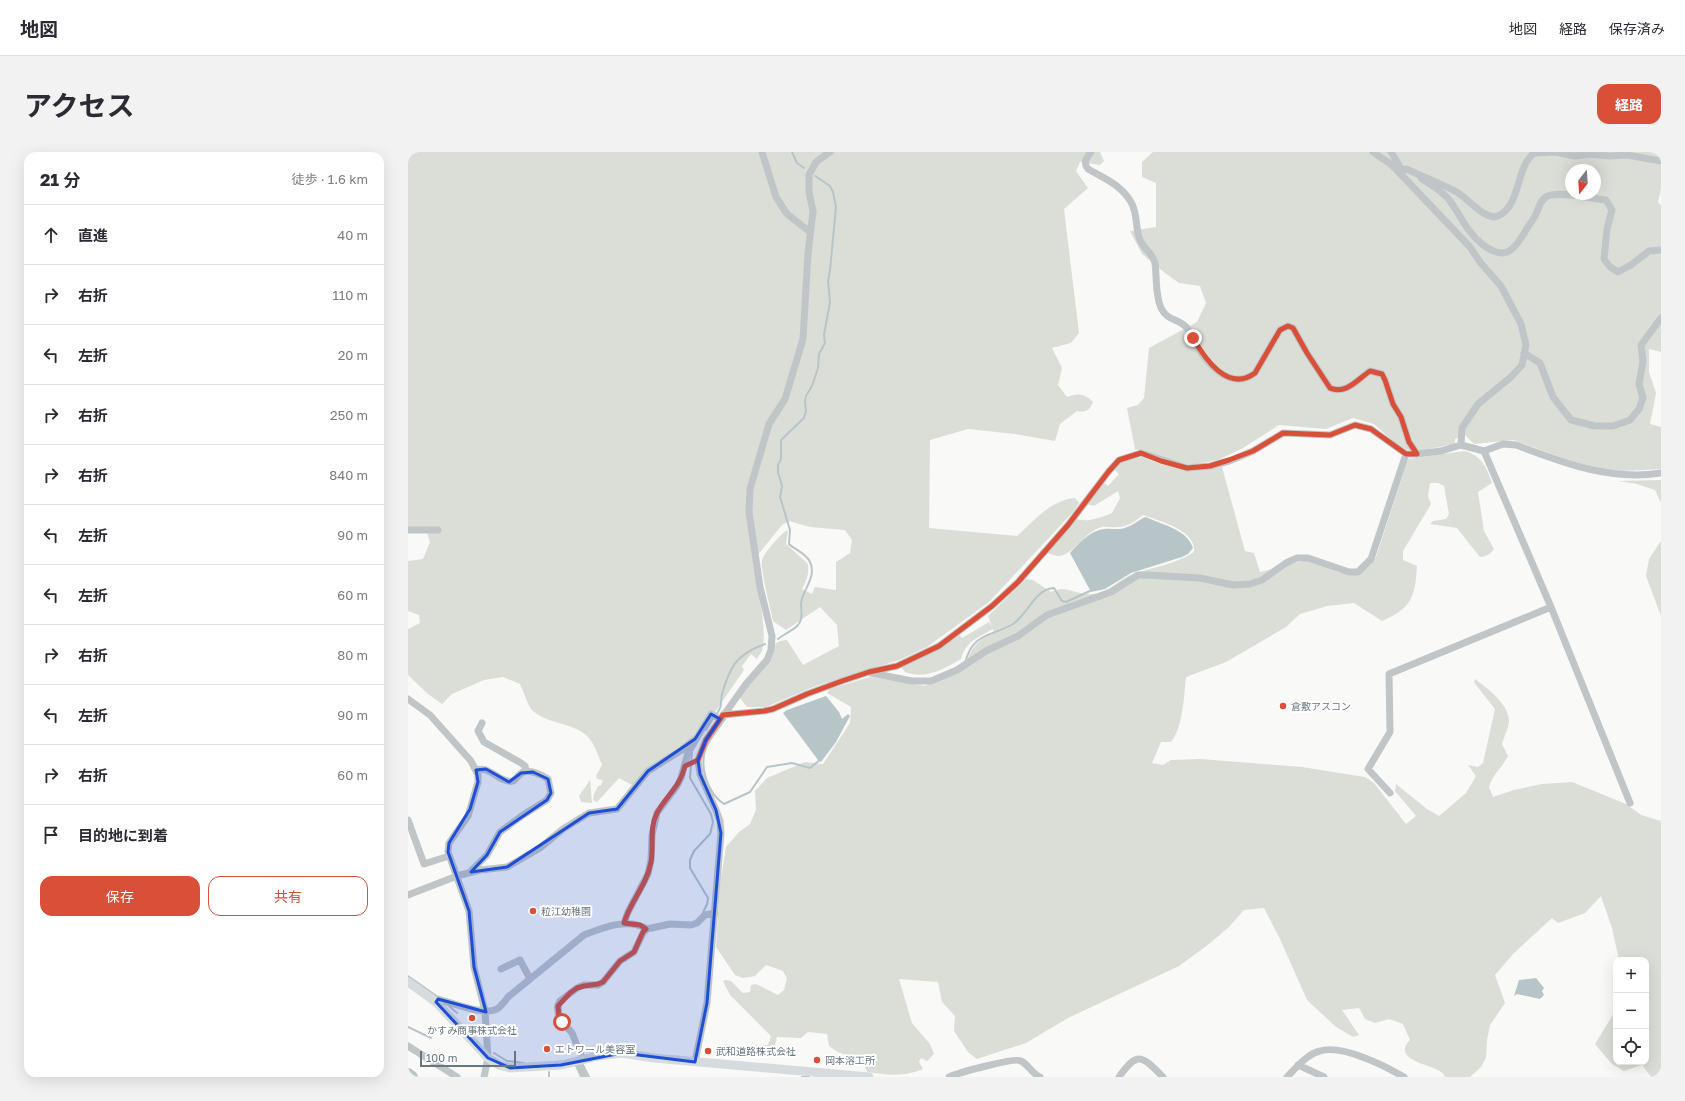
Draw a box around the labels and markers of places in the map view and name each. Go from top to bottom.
place label: 倉敷アスコン [1291,700,1351,712]
marker: 倉敷アスコン [1278,701,1288,711]
place label: 粒江幼稚園 [541,905,591,917]
marker: 粒江幼稚園 [528,906,538,916]
marker: かすみ商事株式会社 [467,1013,477,1023]
place label: かすみ商事株式会社 [427,1024,517,1036]
place label: エトワール美容室 [555,1043,635,1055]
marker: エトワール美容室 [542,1044,552,1054]
place label: 武和道路株式会社 [716,1045,796,1057]
marker: 武和道路株式会社 [703,1046,713,1056]
place label: 岡本溶工所 [825,1054,875,1066]
marker: 岡本溶工所 [812,1055,822,1065]

